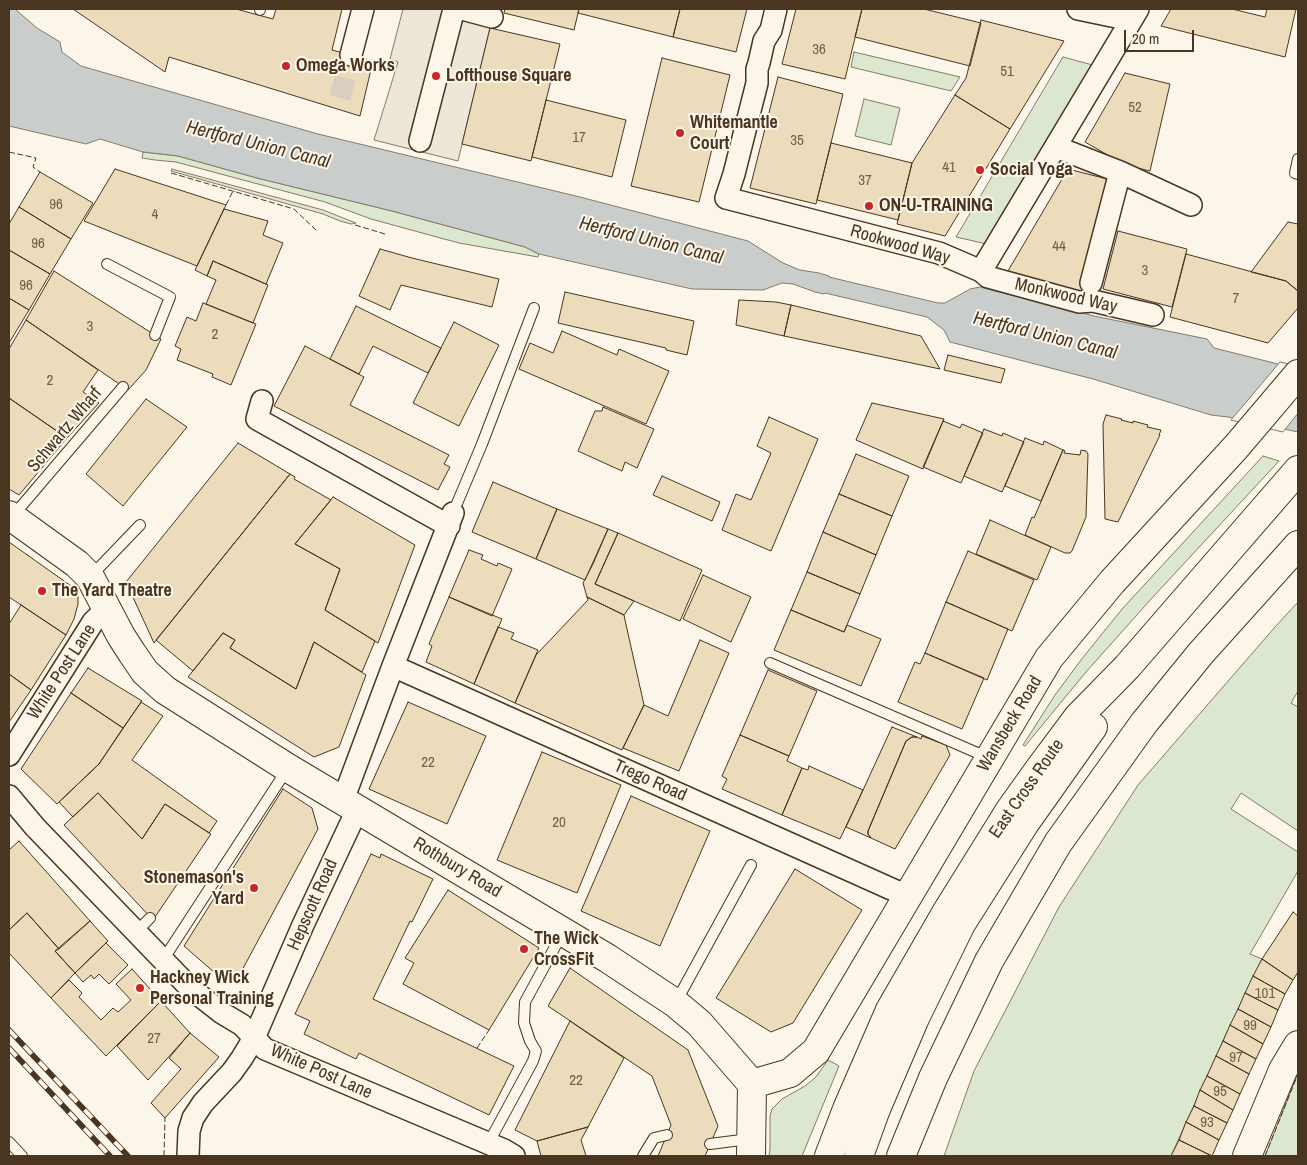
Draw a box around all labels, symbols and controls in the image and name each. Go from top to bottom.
scale bar [1127,20,1197,52]
text: 20 m [1132,28,1159,49]
house number: 36 [812,41,826,59]
place label: Omega Works [296,55,395,77]
marker: Omega Works [280,60,292,72]
house number: 51 [1000,63,1014,81]
place label: Lofthouse Square [446,65,571,87]
marker: Lofthouse Square [430,70,442,82]
house number: 52 [1128,99,1142,117]
place label: Whitemantle Court [690,112,778,154]
water label: Hertford Union Canal [184,116,332,174]
marker: Whitemantle Court [674,127,686,139]
house number: 17 [572,129,586,147]
house number: 35 [790,132,804,150]
house number: 41 [942,159,956,177]
place label: Social Yoga [990,159,1073,181]
marker: Social Yoga [974,164,986,176]
house number: 37 [858,172,872,190]
place label: ON-U-TRAINING [879,195,993,217]
house number: 96 [49,196,63,214]
marker: ON-U-TRAINING [863,200,875,212]
house number: 4 [152,206,158,224]
water label: Hertford Union Canal [577,212,725,270]
street label: Rookwood Way [848,220,952,270]
house number: 96 [31,235,45,253]
house number: 44 [1052,238,1066,256]
house number: 3 [1142,262,1148,280]
street label: Monkwood Way [1013,274,1119,318]
house number: 96 [19,277,33,295]
house number: 7 [1233,290,1239,308]
water label: Hertford Union Canal [971,307,1119,365]
house number: 3 [87,318,93,336]
house number: 2 [212,326,218,344]
house number: 2 [47,372,53,390]
street label: Schwartz Wharf [23,383,107,477]
place label: The Yard Theatre [52,580,172,602]
marker: The Yard Theatre [36,585,48,597]
street label: White Post Lane [23,620,101,724]
street label: Wansbeck Road [973,672,1047,776]
street label: East Cross Route [985,735,1069,843]
house number: 22 [421,754,435,772]
street label: Trego Road [610,755,690,807]
house number: 20 [552,814,566,832]
street label: Rothbury Road [409,833,505,903]
street label: Hepscott Road [283,856,343,954]
place label: Stonemason's Yard [144,867,244,910]
marker: Stonemason's Yard [248,882,260,894]
place label: The Wick CrossFit [534,928,599,971]
marker: The Wick CrossFit [518,943,530,955]
place label: Hackney Wick Personal Training [150,967,274,1010]
marker: Hackney Wick Personal Training [134,982,146,994]
house number: 101 [1255,985,1275,1003]
house number: 99 [1243,1017,1257,1035]
house number: 27 [147,1030,161,1048]
street label: White Post Lane [267,1040,375,1104]
house number: 97 [1229,1049,1243,1067]
house number: 22 [569,1072,583,1090]
house number: 95 [1213,1083,1227,1101]
house number: 93 [1200,1114,1214,1132]

